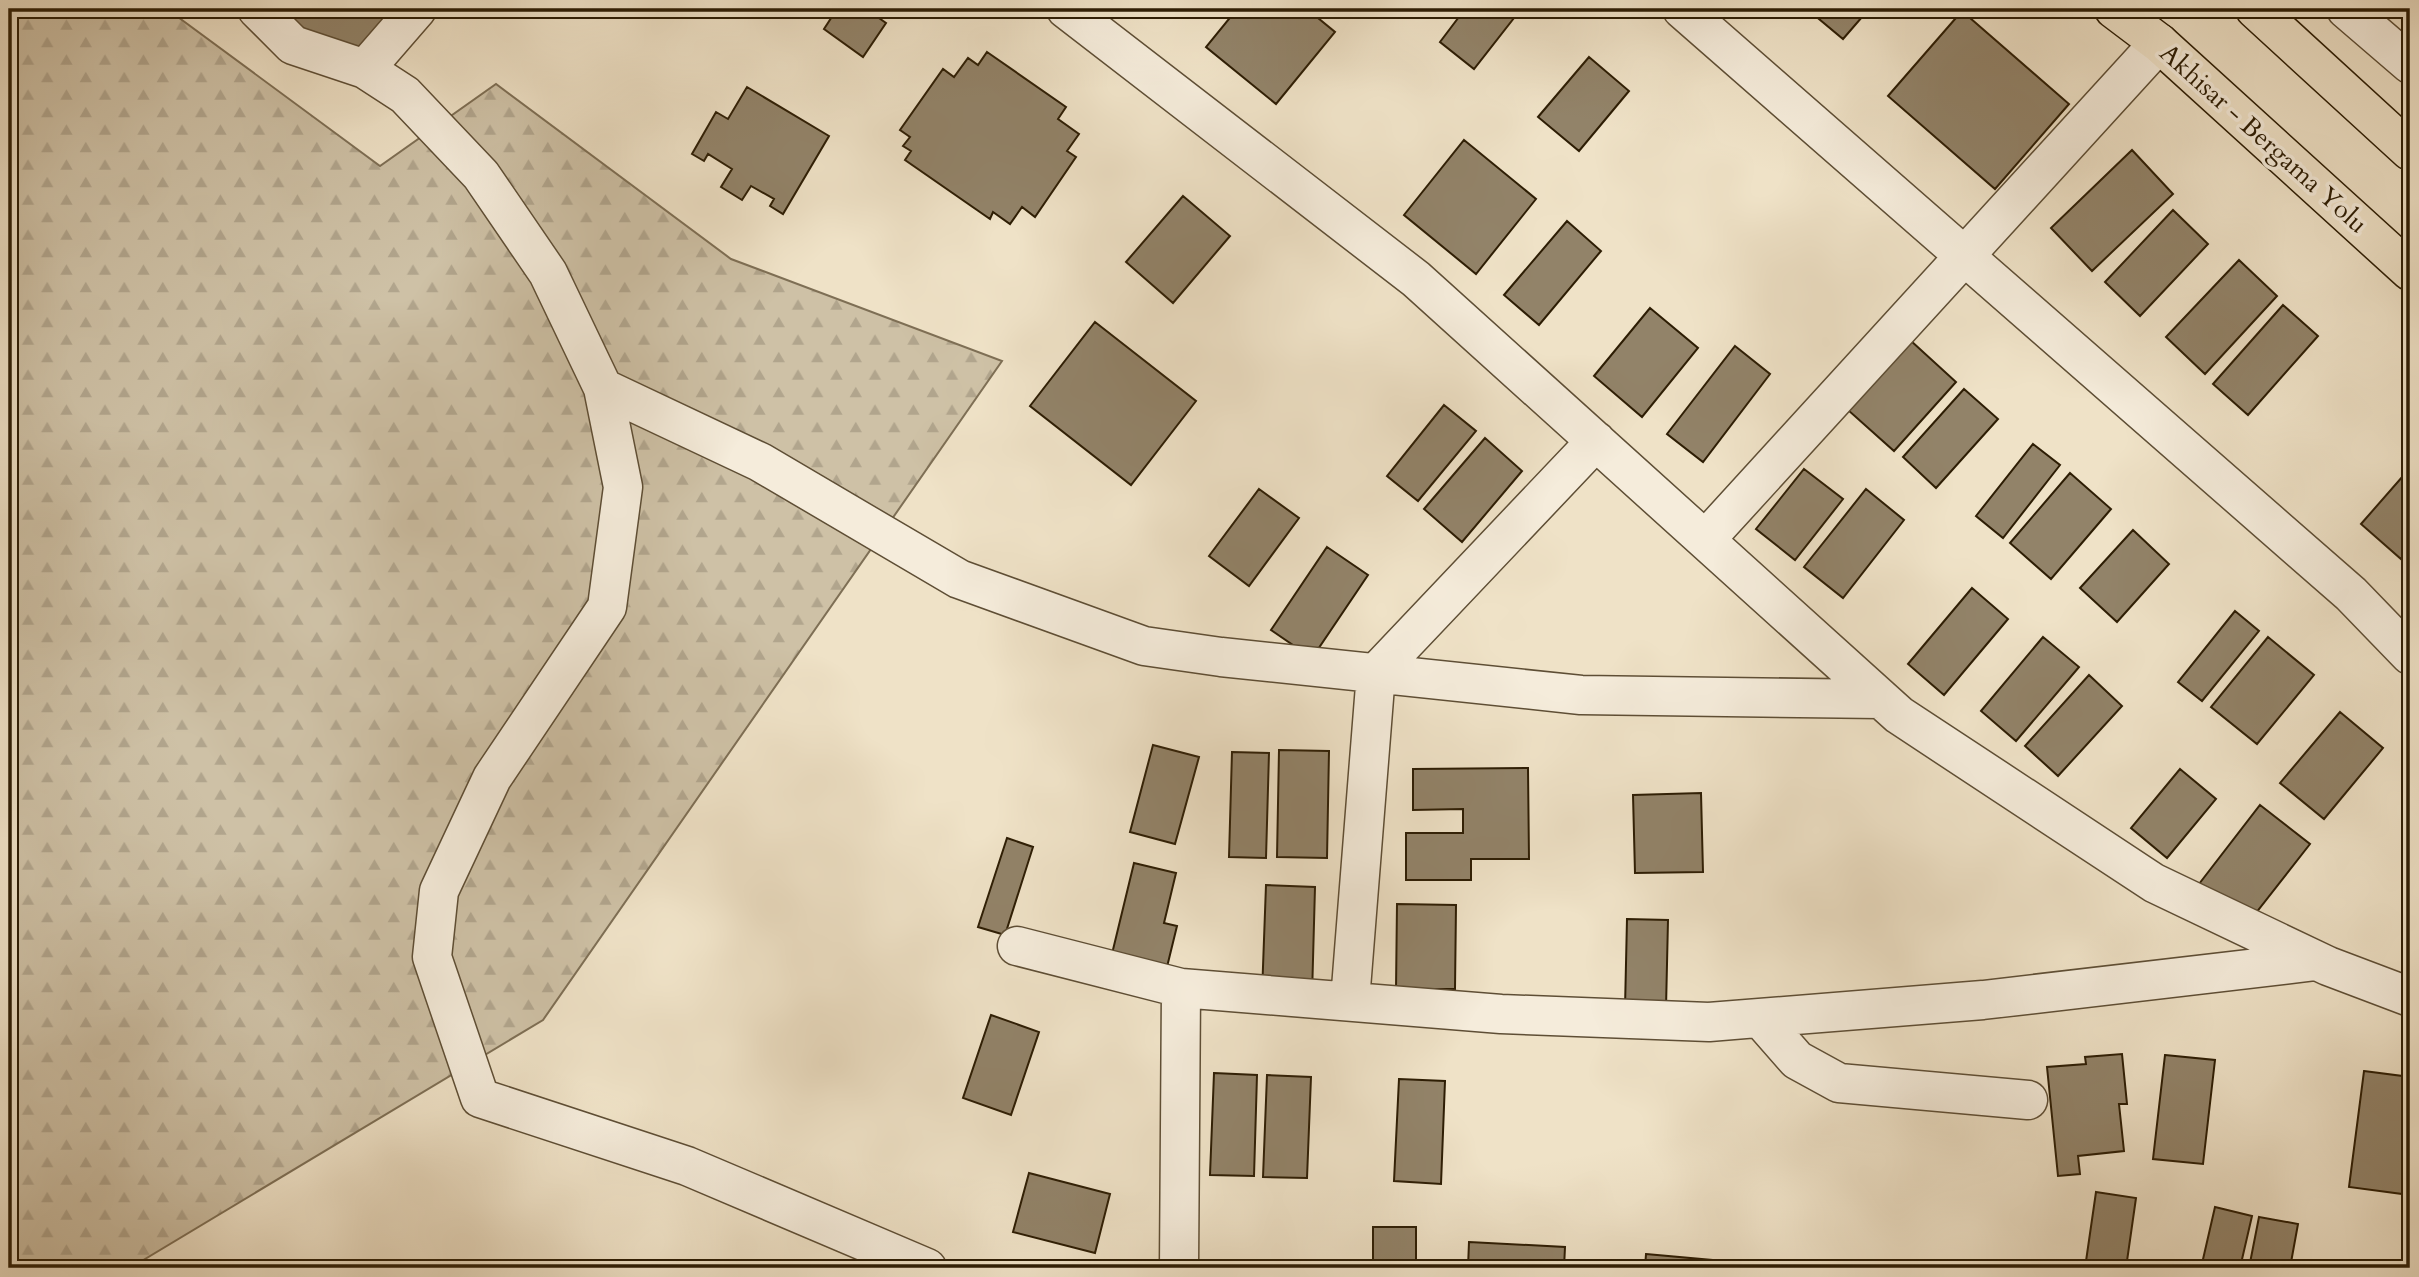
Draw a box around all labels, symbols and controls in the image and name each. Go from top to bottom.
street label: Akhisar - Bergama Yolu [2152,36,2375,241]

